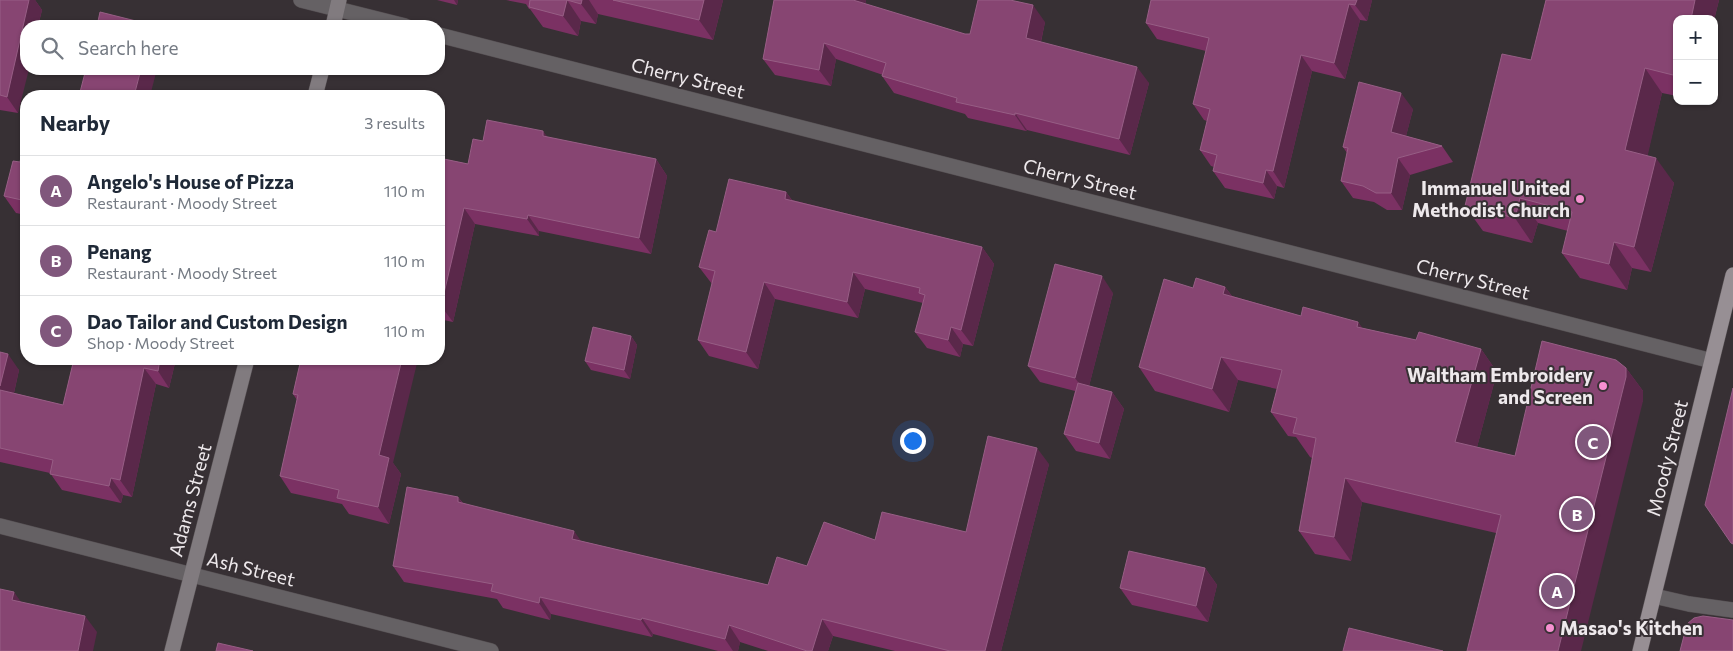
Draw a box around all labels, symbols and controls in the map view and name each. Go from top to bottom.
map controls [1673,15,1718,105]
button: + [1673,15,1718,60]
search box [20,20,445,75]
icon: search [38,34,66,62]
text: Search here [78,36,178,59]
street label: Cherry Street [629,52,748,103]
button: − [1673,60,1718,105]
text: Nearby [40,110,110,135]
text: 3 results [364,113,425,132]
street label: Cherry Street [1021,153,1140,204]
text: Angelo's House of Pizza [87,170,294,193]
place label: Immanuel United Methodist Church [1412,176,1570,221]
text: A [50,181,62,200]
text: 110 m [384,181,425,200]
text: Restaurant · Moody Street [87,193,277,212]
marker: Immanuel United Methodist Church [1574,193,1586,205]
text: Penang [87,240,152,263]
text: B [51,251,61,270]
text: 110 m [384,251,425,270]
street label: Cherry Street [1414,253,1533,304]
text: Restaurant · Moody Street [87,263,277,282]
text: Dao Tailor and Custom Design [87,310,348,333]
text: C [51,321,61,340]
text: 110 m [384,321,425,340]
text: Shop · Moody Street [87,333,235,352]
place label: Waltham Embroidery and Screen [1407,363,1594,408]
marker: Waltham Embroidery and Screen [1597,380,1609,392]
street label: Moody Street [1641,397,1692,518]
pin: C [1577,423,1609,461]
your location [900,428,926,454]
street label: Adams Street [163,441,216,559]
pin: B [1561,495,1593,533]
street label: Ash Street [205,546,298,591]
pin: A [1541,572,1573,610]
place label: Masao's Kitchen [1560,616,1703,639]
marker: Masao's Kitchen [1544,622,1556,634]

